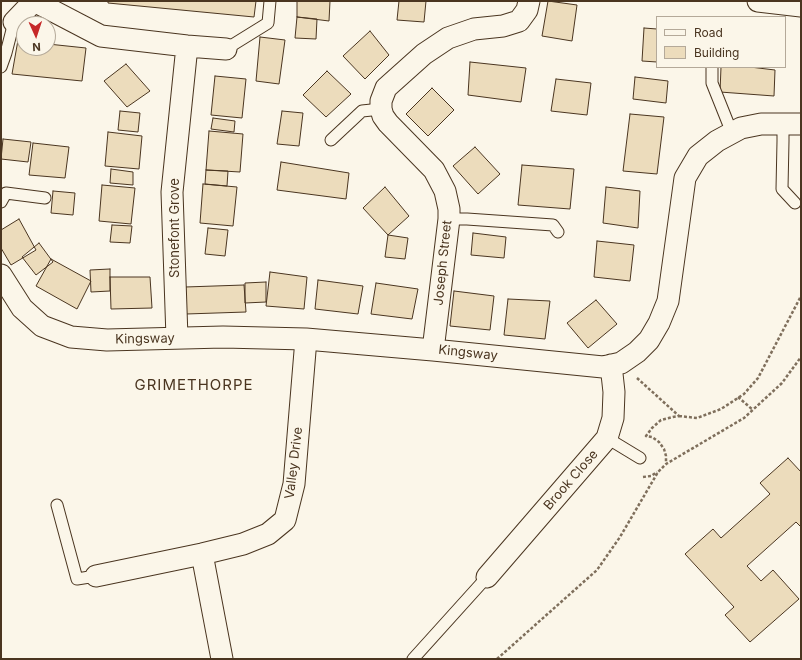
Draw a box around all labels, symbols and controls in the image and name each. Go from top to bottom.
north arrow [16,16,56,56]
legend [656,16,786,68]
text: Road [694,25,723,40]
text: N [32,40,41,54]
text: Building [694,45,739,60]
street label: Stonefont Grove [167,178,183,278]
street label: Joseph Street [431,220,455,306]
street label: Kingsway [115,331,175,347]
street label: Kingsway [438,342,498,364]
district label: GRIMETHORPE [135,376,253,394]
street label: Valley Drive [282,426,306,500]
street label: Brook Close [541,447,601,513]

